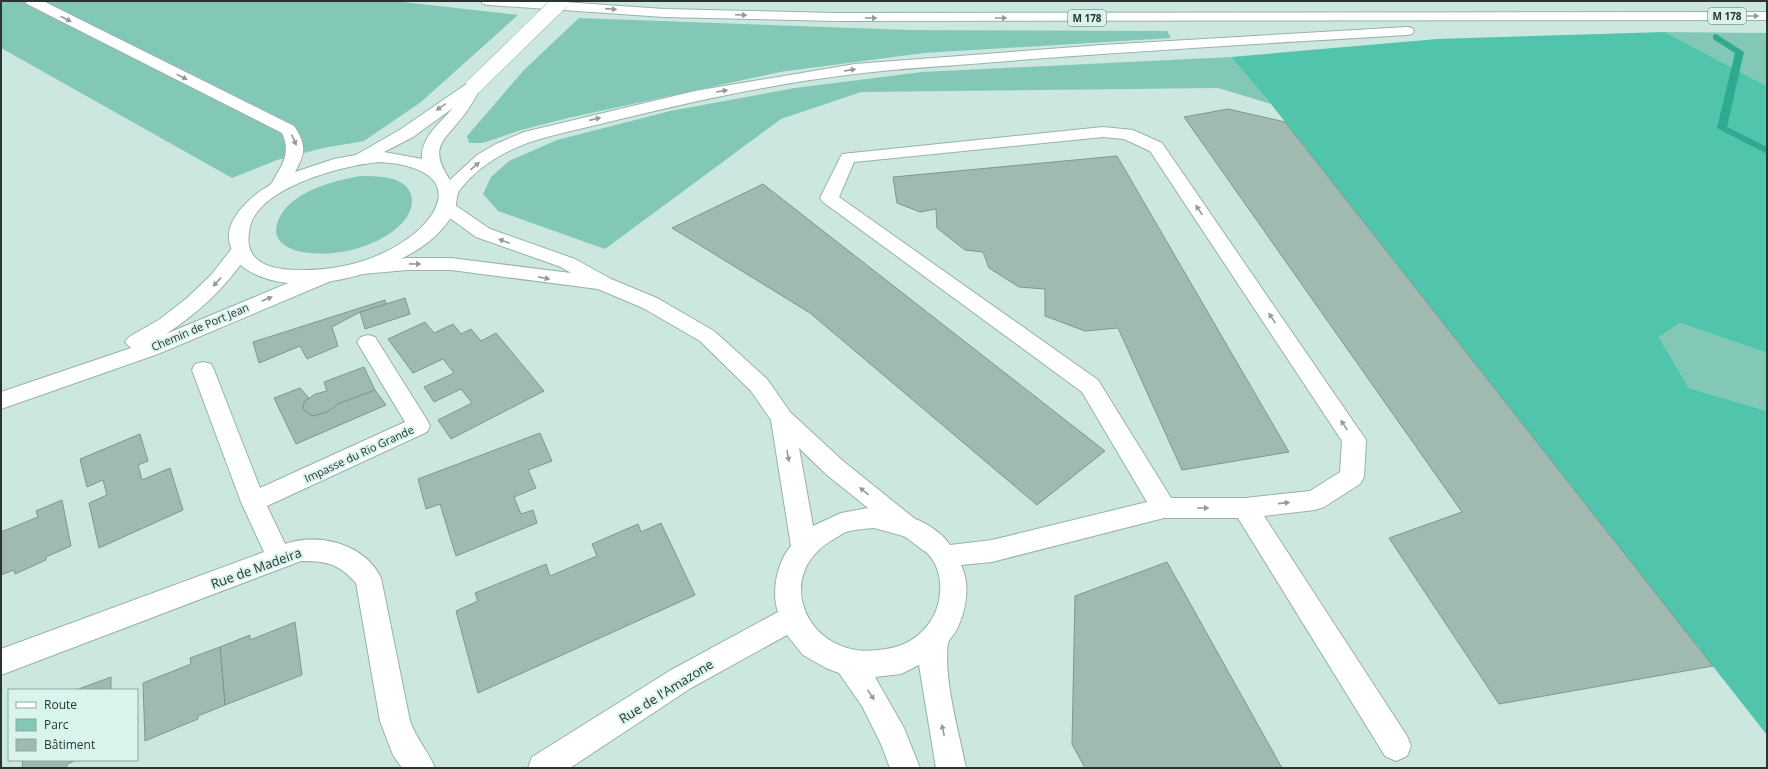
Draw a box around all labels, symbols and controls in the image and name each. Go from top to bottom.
one-way arrow [605,6,617,13]
road number: M 178 [1708,8,1746,24]
road number: M 178 [1068,10,1106,26]
one-way arrow [735,12,748,18]
one-way arrow [1747,13,1760,19]
one-way arrow [61,15,72,22]
one-way arrow [865,15,878,21]
one-way arrow [995,15,1008,21]
one-way arrow [844,67,856,73]
one-way arrow [177,74,188,80]
one-way arrow [716,88,728,94]
one-way arrow [436,103,447,111]
one-way arrow [589,116,601,122]
one-way arrow [291,134,297,146]
one-way arrow [470,161,481,170]
one-way arrow [1195,205,1203,215]
one-way arrow [498,238,510,244]
one-way arrow [409,261,422,267]
one-way arrow [538,275,551,281]
one-way arrow [212,277,222,287]
one-way arrow [262,295,274,301]
street label: Chemin de Port Jean [149,299,251,354]
one-way arrow [1268,312,1275,323]
one-way arrow [1340,420,1348,431]
street label: Impasse du Rio Grande [302,422,416,486]
one-way arrow [786,450,792,462]
one-way arrow [858,486,869,495]
one-way arrow [1278,500,1290,507]
one-way arrow [1197,505,1210,511]
street label: Rue de Madeira [208,543,304,593]
street label: Rue de l'Amazone [615,655,717,727]
legend [8,689,138,761]
one-way arrow [867,690,875,700]
text: Route [44,696,77,713]
text: Parc [44,716,69,733]
one-way arrow [940,724,946,736]
text: Bâtiment [44,736,95,753]

